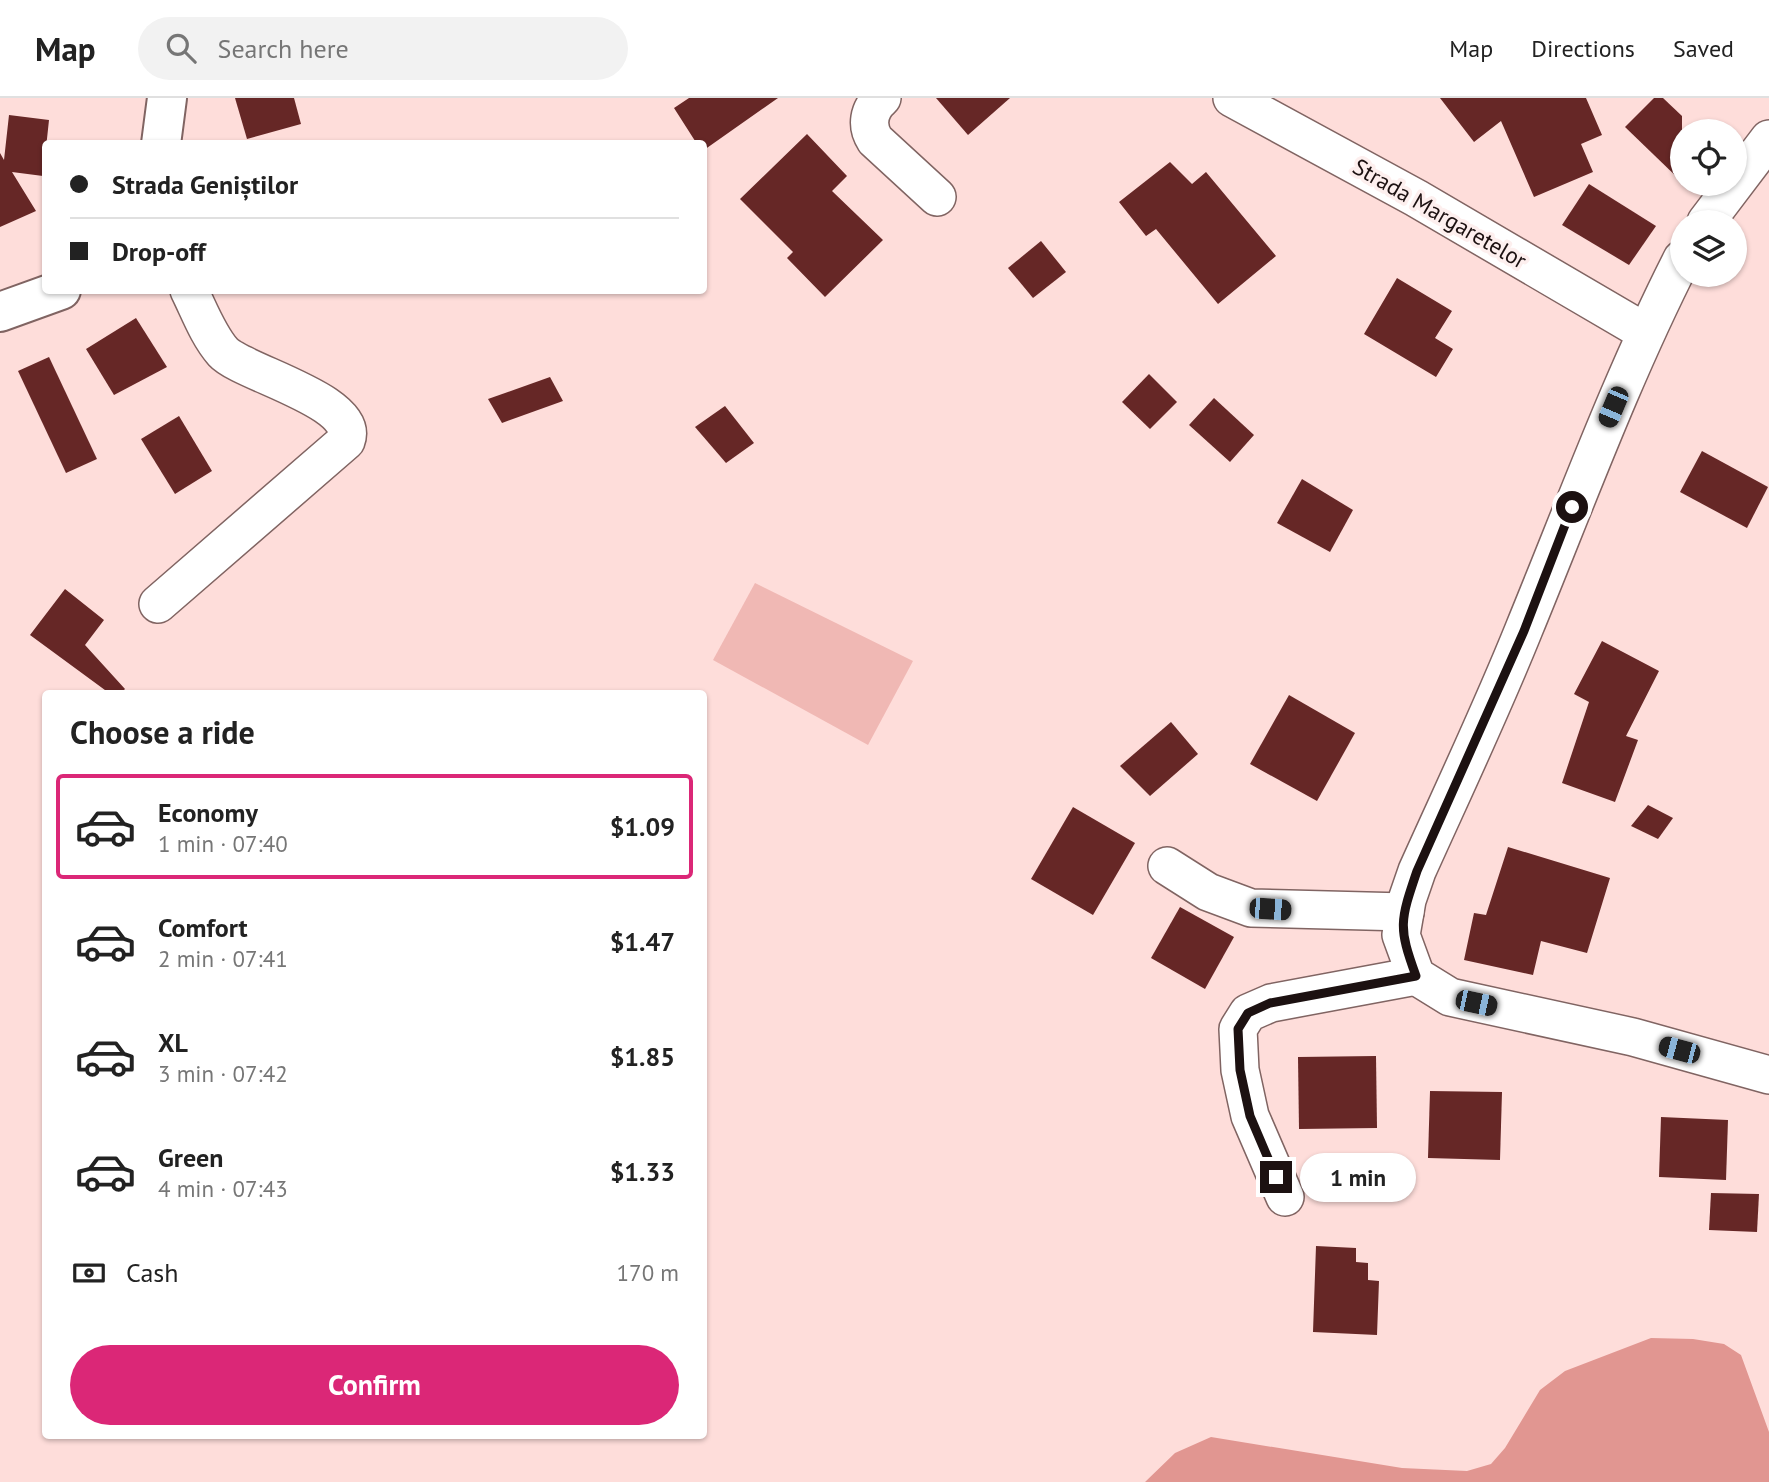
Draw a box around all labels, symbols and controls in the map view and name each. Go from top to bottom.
search box [138,17,628,80]
text: Map [35,27,96,70]
icon: search [162,29,200,67]
text: Search here [218,32,349,65]
text: Map [1449,33,1493,64]
text: Directions [1531,33,1635,64]
text: Saved [1673,33,1734,64]
map controls [1670,119,1747,287]
button: locate [1670,119,1747,196]
street label: Strada Margaretelor [1348,151,1532,275]
text: Strada Geniștilor [112,168,298,201]
button: layers [1670,210,1747,287]
text: Drop-off [112,235,206,268]
car [1596,384,1631,430]
route start [1556,491,1588,523]
text: Choose a ride [70,711,255,753]
icon: car [74,795,137,858]
text: Economy [158,796,258,829]
text: $1.09 [610,810,675,843]
text: 1 min · 07:40 [158,829,288,858]
car [1249,897,1292,921]
icon: car [74,910,137,973]
text: Comfort [158,911,248,944]
text: $1.47 [610,925,675,958]
text: 2 min · 07:41 [158,944,288,973]
car [1454,988,1499,1018]
icon: car [74,1025,137,1088]
text: XL [158,1026,188,1059]
car [1656,1034,1703,1066]
text: $1.85 [610,1040,675,1073]
text: 3 min · 07:42 [158,1059,288,1088]
icon: car [74,1140,137,1203]
text: Green [158,1141,223,1174]
callout: 1 min [1300,1152,1416,1202]
text: $1.33 [610,1155,675,1188]
route end [1260,1161,1292,1193]
text: 1 min [1330,1163,1386,1192]
text: 4 min · 07:43 [158,1174,288,1203]
icon: cash [70,1254,108,1292]
text: Cash [126,1256,178,1289]
text: 170 m [617,1258,679,1287]
button: Confirm [70,1345,679,1425]

